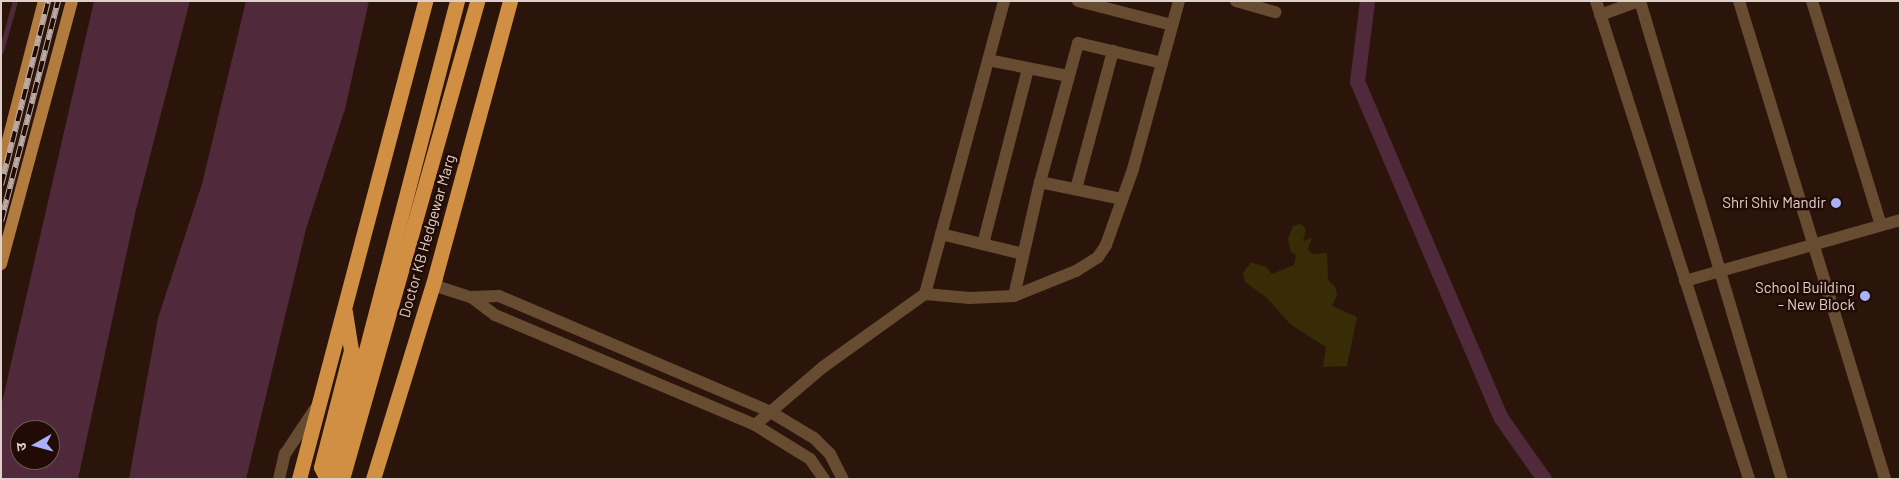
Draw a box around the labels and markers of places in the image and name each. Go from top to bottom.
place label: Shri Shiv Mandir [1722,194,1826,212]
marker: Shri Shiv Mandir [1830,197,1842,209]
place label: School Building - New Block [1755,278,1855,313]
marker: School Building - New Block [1859,290,1871,302]

